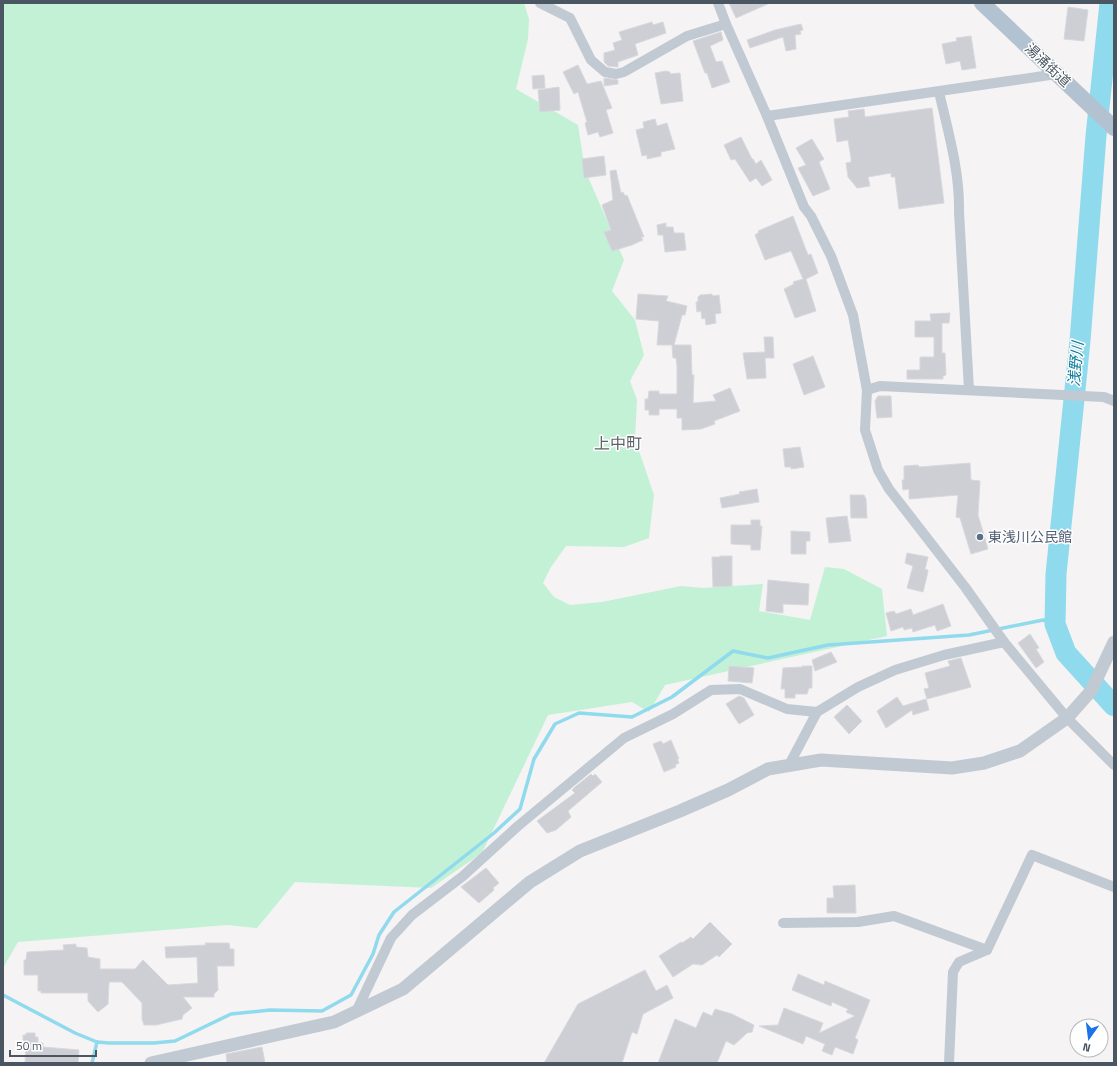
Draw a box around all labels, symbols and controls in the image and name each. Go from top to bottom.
street label: 湯涌街道 [1021,38,1076,91]
water label: 浅野川 [1062,339,1089,387]
district label: 上中町 [594,431,642,455]
place label: 東浅川公民館 [988,526,1072,547]
marker: 東浅川公民館 [975,532,985,542]
north arrow [1069,1018,1109,1058]
scale bar [10,1032,96,1058]
text: 50 m [16,1036,42,1055]
text: N [1081,1039,1092,1056]

